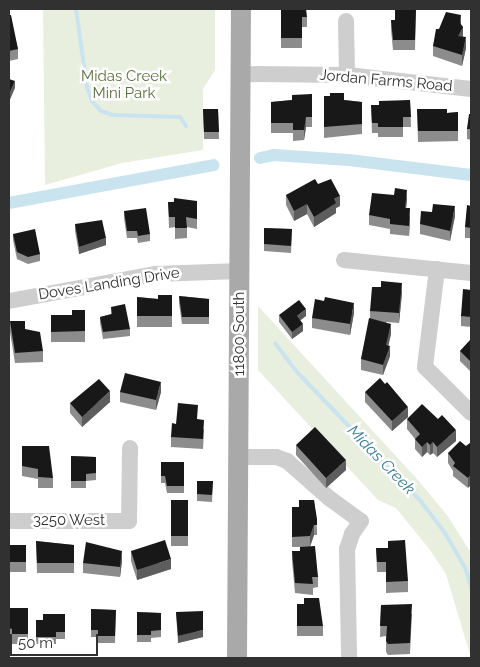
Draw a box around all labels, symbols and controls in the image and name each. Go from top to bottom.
street label: Jordan Farms Road [319,66,453,96]
park label: Midas Creek Mini Park [81,67,167,102]
street label: Doves Landing Drive [37,264,181,304]
street label: 11800 South [231,292,249,376]
water label: Midas Creek [343,421,419,499]
street label: 3250 West [33,512,105,530]
scale bar [12,624,100,656]
text: 50 m [18,634,53,652]

